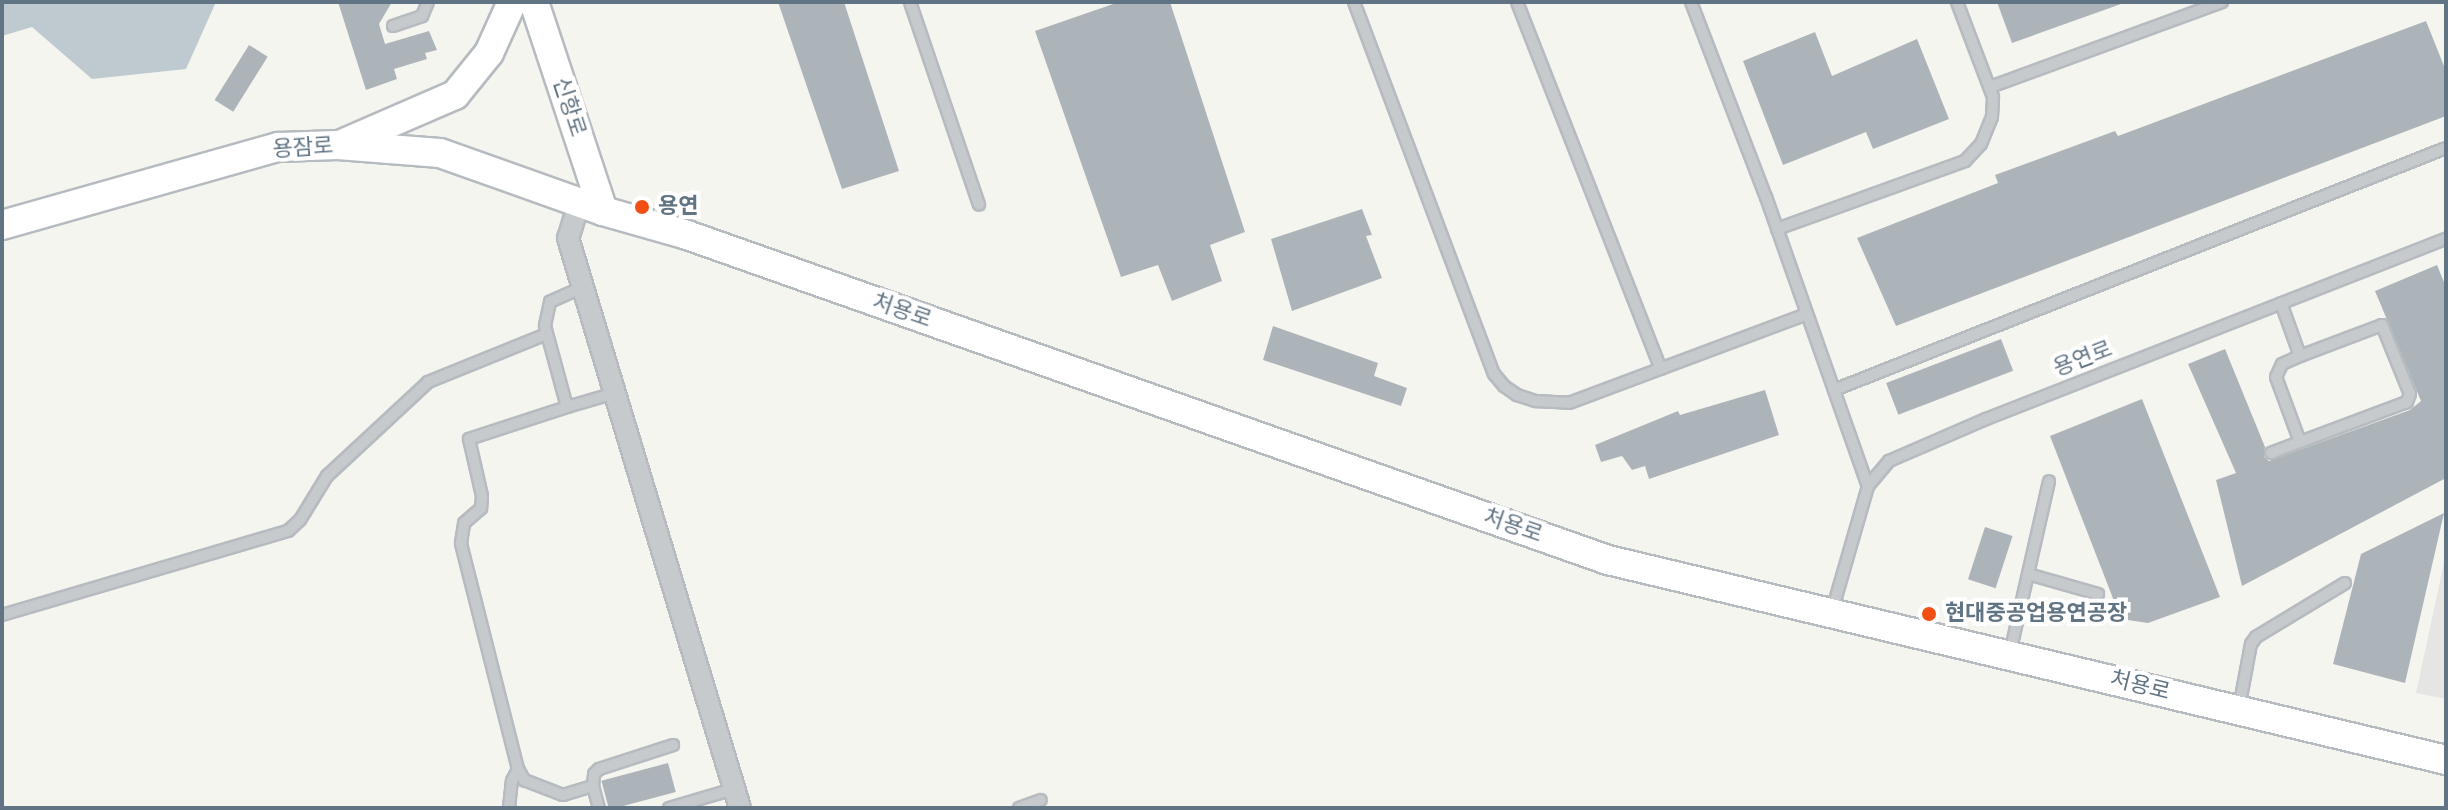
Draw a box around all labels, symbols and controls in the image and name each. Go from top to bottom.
street label: 신항로 [547,74,591,140]
street label: 용잠로 [272,133,334,163]
place label: 용연 [658,194,698,220]
marker: 용연 [633,198,651,216]
street label: 처용로 [869,289,935,333]
street label: 용연로 [2050,336,2116,382]
street label: 처용로 [1480,504,1546,548]
place label: 현대중공업용연공장 [1945,601,2127,627]
marker: 현대중공업용연공장 [1920,605,1938,623]
street label: 처용로 [2107,666,2173,706]

